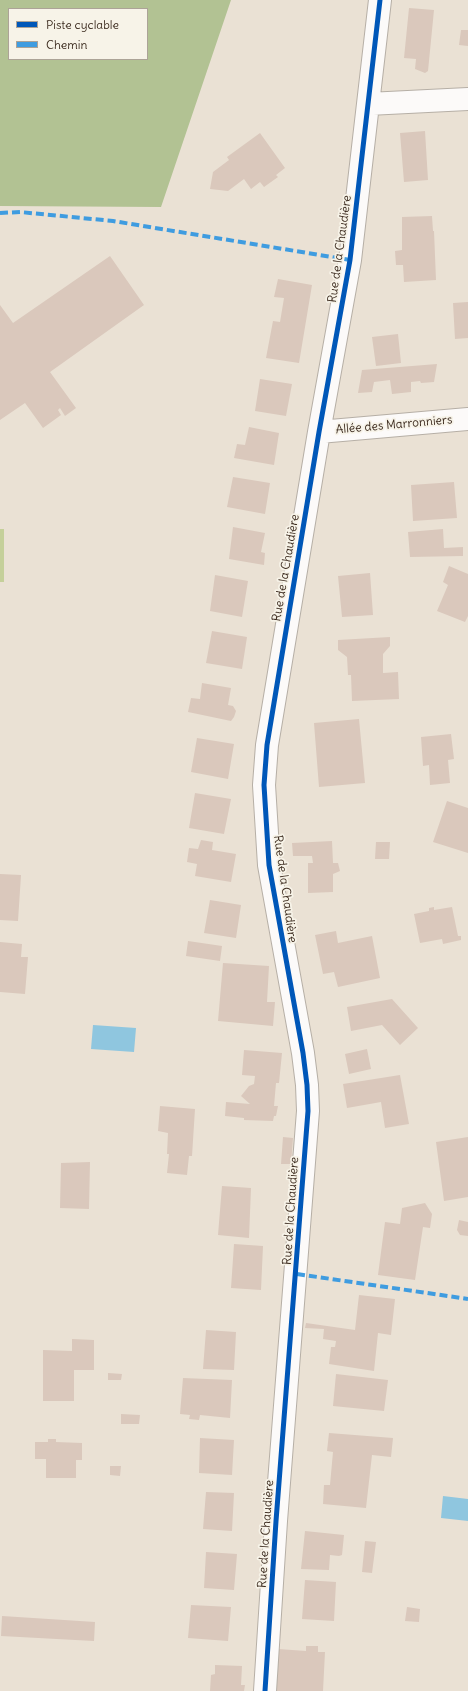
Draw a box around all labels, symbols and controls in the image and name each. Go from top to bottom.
legend [8,8,148,60]
text: Piste cyclable [46,17,119,32]
text: Chemin [46,37,87,52]
street label: Rue de la Chaudière [325,194,355,304]
street label: Allée des Marronniers [335,413,453,437]
street label: Rue de la Chaudière [270,513,302,623]
street label: Rue de la Chaudière [270,834,300,944]
street label: Rue de la Chaudière [280,1156,302,1266]
street label: Rue de la Chaudière [255,1479,277,1589]

